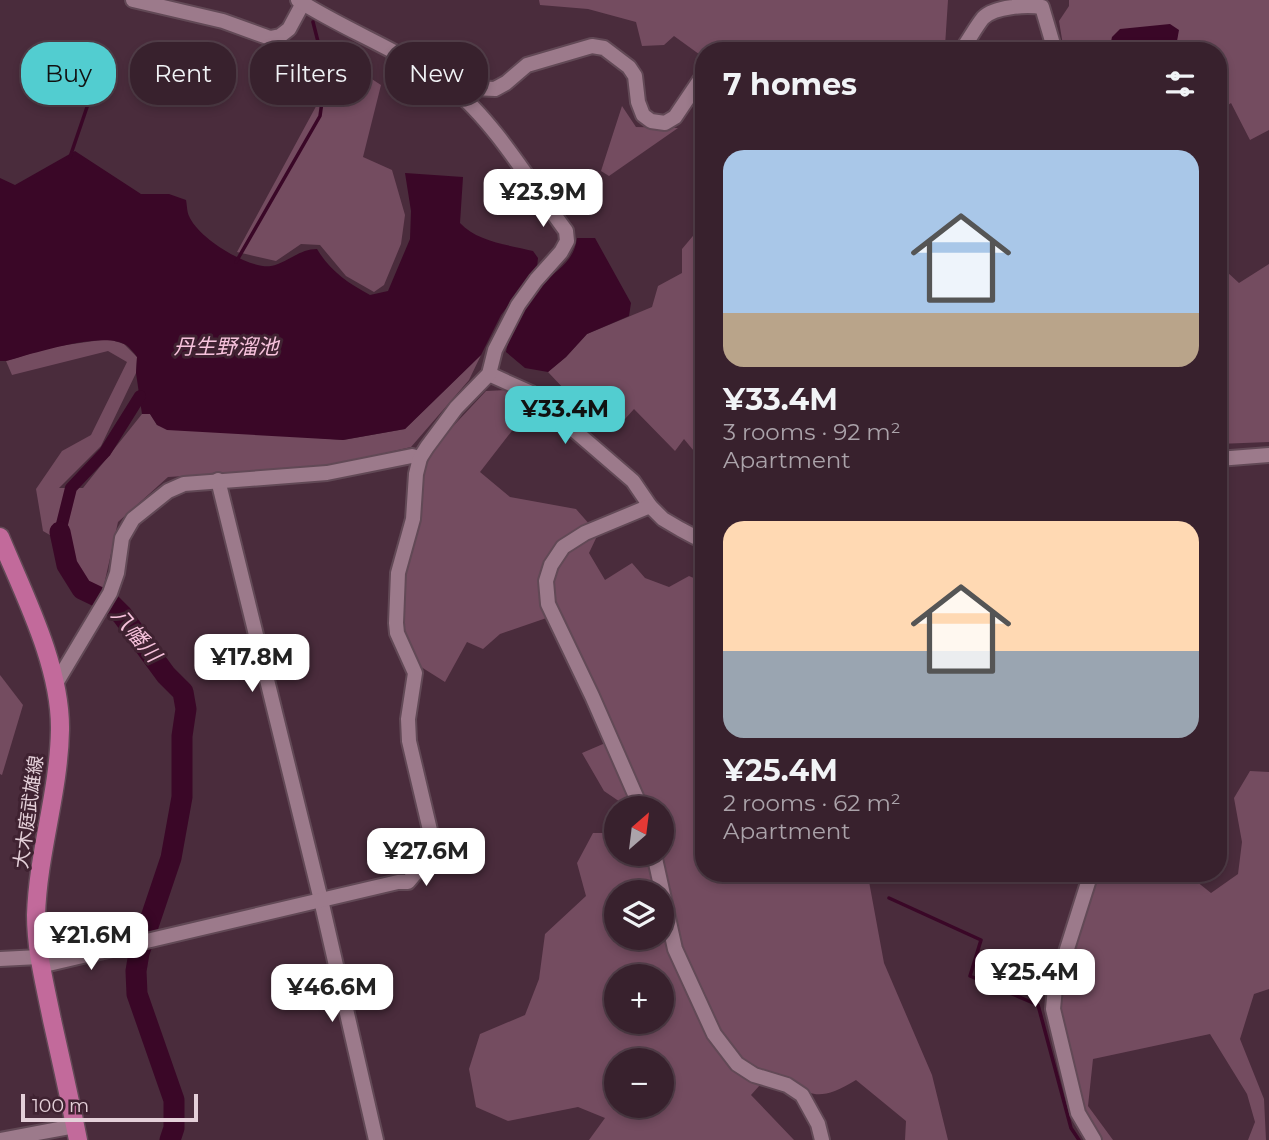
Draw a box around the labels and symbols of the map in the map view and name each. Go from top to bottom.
pin: ¥23.9M [486,170,600,229]
water label: 丹生野溜池 [174,334,280,359]
pin: ¥33.4M [508,386,622,446]
water label: 八幡川 [107,603,167,668]
pin: ¥17.8M [195,634,309,694]
street label: 大木庭武雄線 [9,754,48,870]
north arrow [604,796,674,866]
pin: ¥27.6M [369,828,483,888]
pin: ¥21.6M [34,912,148,972]
pin: ¥25.4M [978,950,1092,1009]
pin: ¥46.6M [275,964,389,1024]
scale bar [21,1091,198,1123]

